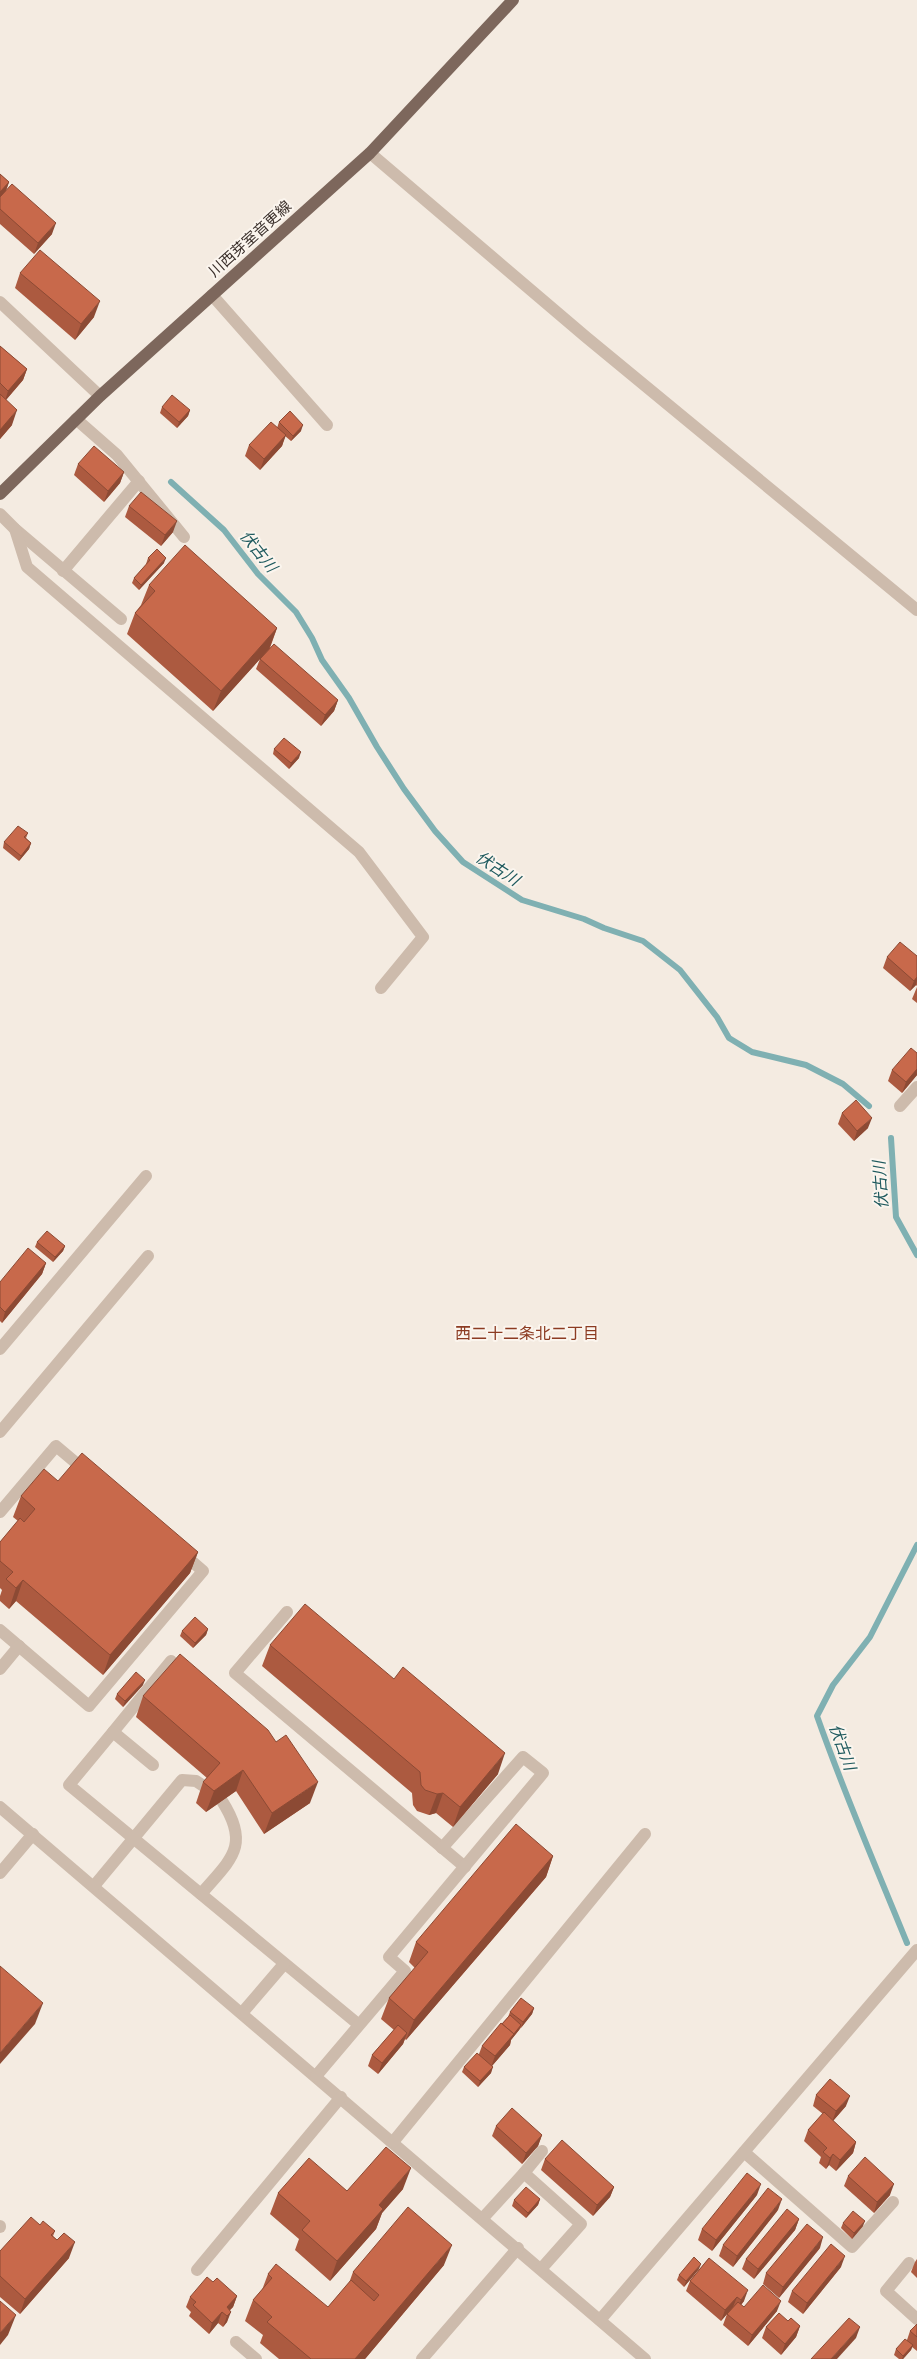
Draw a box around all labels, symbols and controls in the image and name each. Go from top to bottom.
street label: 川西芽室音更線 [204,196,295,281]
water label: 伏古川 [236,526,283,577]
water label: 伏古川 [472,847,525,891]
water label: 伏古川 [868,1158,892,1210]
district label: 西二十二条北二丁目 [455,1323,599,1343]
water label: 伏古川 [825,1721,861,1775]

